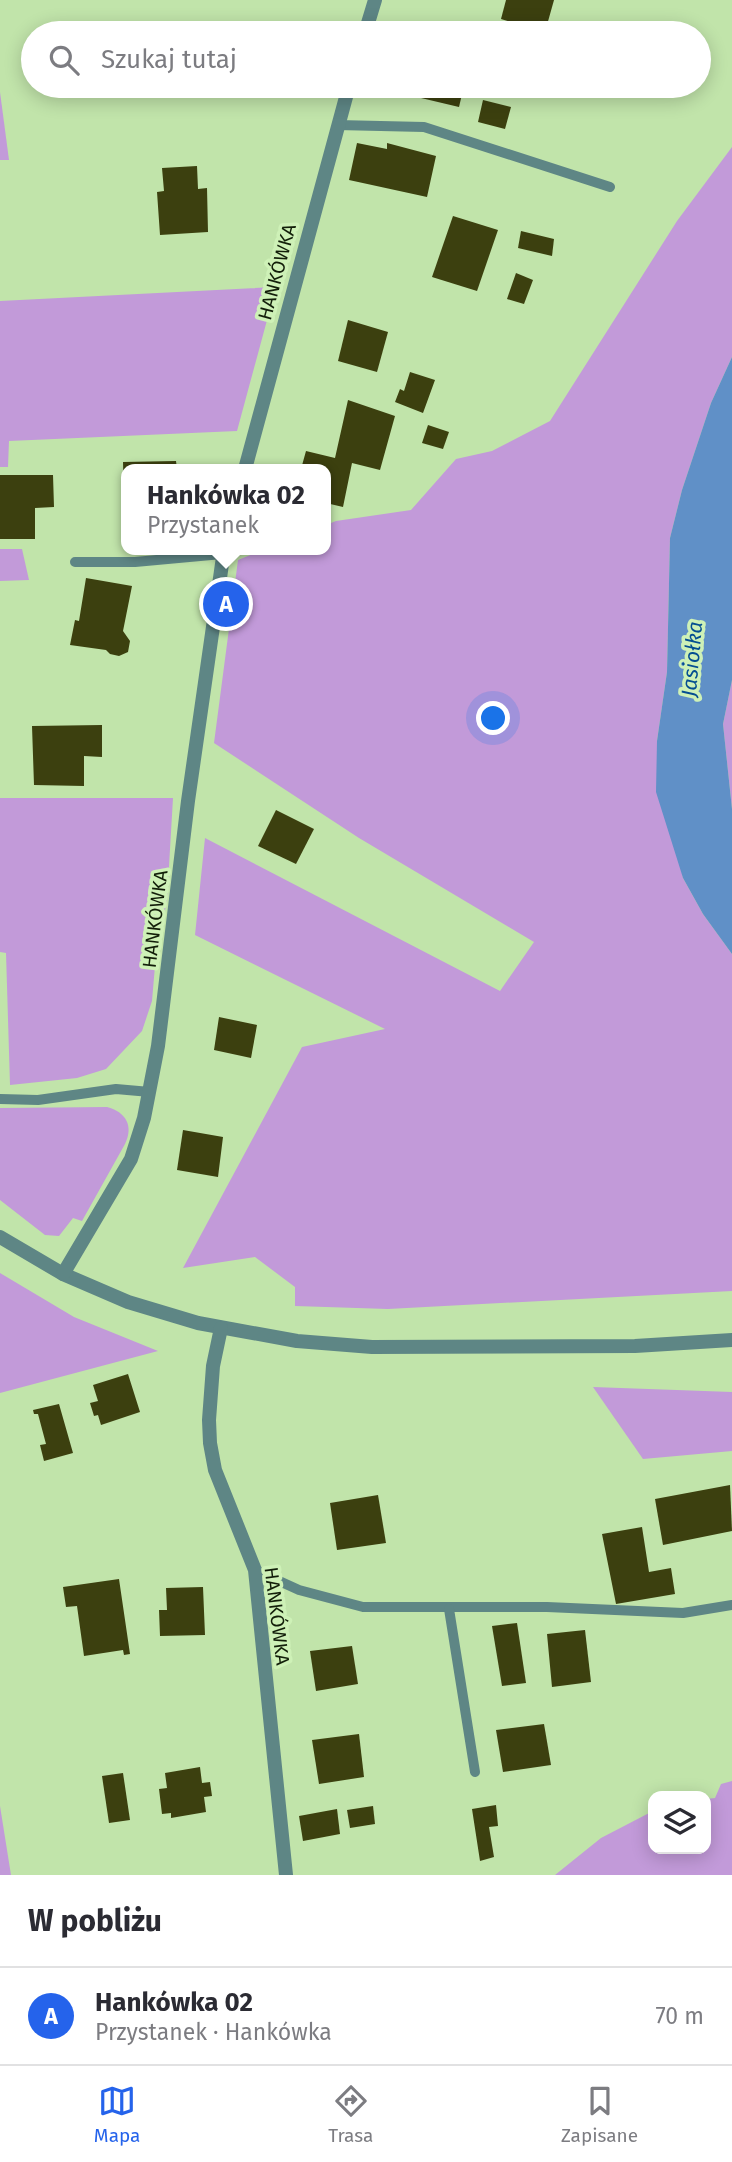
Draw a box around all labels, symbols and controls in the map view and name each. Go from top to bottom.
search box [21,21,711,98]
icon: search [45,41,83,79]
text: Szukaj tutaj [101,44,237,75]
street label: HANKÓWKA [253,221,301,323]
popup [121,464,331,555]
text: Hankówka 02 [147,480,305,511]
text: Przystanek [147,511,259,539]
pin: A [203,578,249,630]
water label: Jasiołka [676,620,708,699]
your location [476,701,510,735]
street label: HANKÓWKA [138,869,172,969]
street label: HANKÓWKA [260,1566,294,1666]
map controls [648,1791,711,1854]
button: layers [648,1791,711,1854]
text: W pobliżu [28,1903,162,1939]
text: Hankówka 02 [95,1987,253,2018]
text: A [44,2002,58,2030]
text: 70 m [655,2002,704,2030]
text: Przystanek · Hankówka [95,2018,332,2046]
tab: Mapa [94,2082,140,2147]
tab: Trasa [328,2082,373,2147]
tab: Zapisane [561,2082,638,2147]

